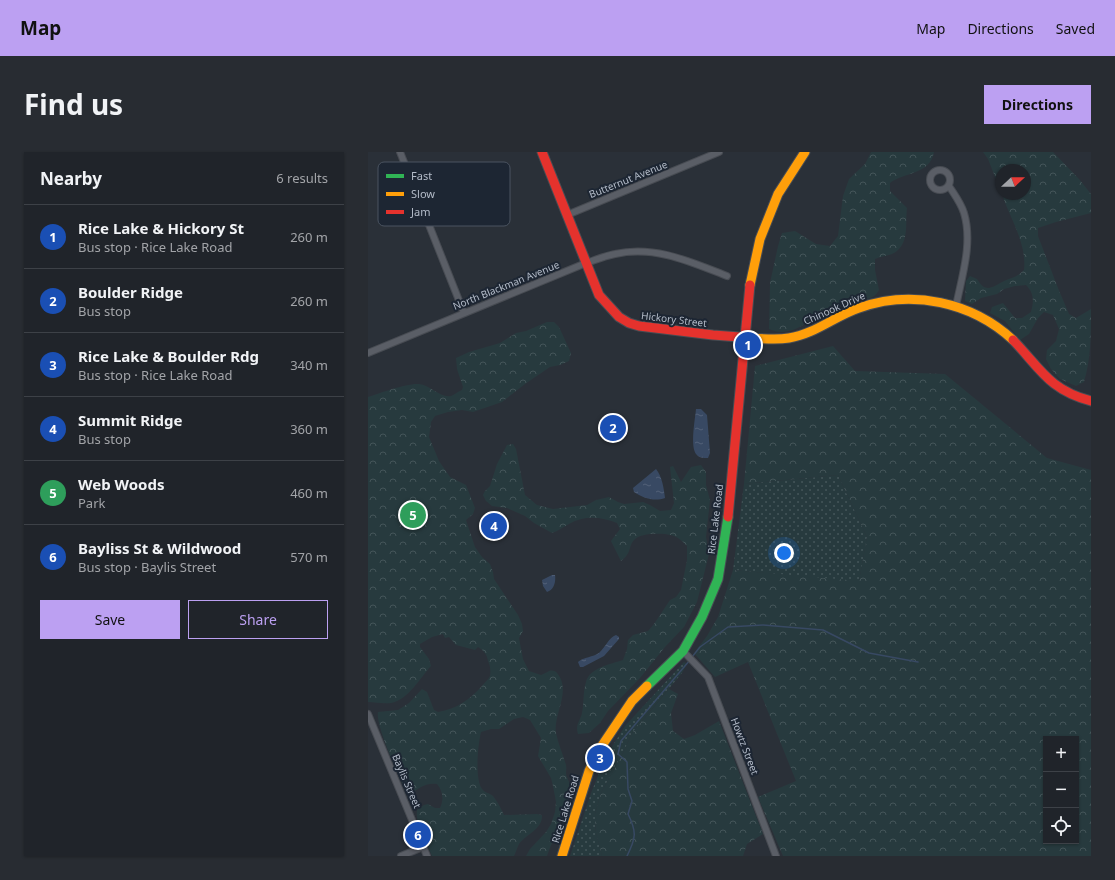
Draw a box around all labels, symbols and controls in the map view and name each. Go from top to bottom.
text: Map [20,15,61,41]
text: Map [916,19,945,38]
text: Directions [967,19,1034,38]
text: Saved [1056,19,1095,38]
text: Find us [24,85,123,123]
button: Directions [984,85,1091,124]
street label: Butternut Avenue [587,157,670,201]
legend [378,162,510,226]
north arrow [995,164,1031,200]
text: Nearby [40,167,102,190]
text: Fast [411,168,432,183]
text: 6 results [276,169,328,187]
text: Slow [411,186,435,201]
text: Jam [410,204,430,219]
text: Rice Lake & Hickory St [78,218,244,238]
text: 1 [49,228,57,246]
text: 260 m [290,228,328,246]
text: Bus stop · Rice Lake Road [78,238,233,256]
street label: North Blackman Avenue [451,257,562,313]
text: Boulder Ridge [78,282,183,302]
street label: Chinook Drive [801,288,867,328]
text: 2 [49,292,57,310]
text: 260 m [290,292,328,310]
text: Bus stop [78,302,131,320]
street label: Hickory Street [640,308,708,330]
pin: 1 [735,330,761,360]
text: Rice Lake & Boulder Rdg [78,346,259,366]
text: 3 [49,356,57,374]
text: 340 m [290,356,328,374]
text: Bus stop · Rice Lake Road [78,366,233,384]
text: Summit Ridge [78,410,182,430]
pin: 2 [600,413,626,443]
text: 4 [49,420,57,438]
text: 360 m [290,420,328,438]
text: Bus stop [78,430,131,448]
text: Web Woods [78,474,165,494]
street label: Rice Lake Road [704,483,726,555]
text: 5 [49,484,57,502]
text: 460 m [290,484,328,502]
text: Park [78,494,105,512]
pin: 5 [400,500,426,530]
pin: 4 [481,511,507,541]
text: Bayliss St & Wildwood [78,538,241,558]
your location [774,543,794,563]
text: 6 [49,548,57,566]
text: 570 m [290,548,328,566]
text: Bus stop · Baylis Street [78,558,216,576]
button: Save [40,600,180,639]
button: Share [188,600,328,639]
street label: Howtz Street [728,716,762,777]
map controls [1043,736,1079,844]
button: + [1043,736,1079,772]
pin: 3 [587,743,613,773]
street label: Baylis Street [389,752,425,811]
button: − [1043,772,1079,808]
street label: Rice Lake Road [548,773,582,845]
button: locate [1043,808,1079,844]
pin: 6 [405,820,431,850]

